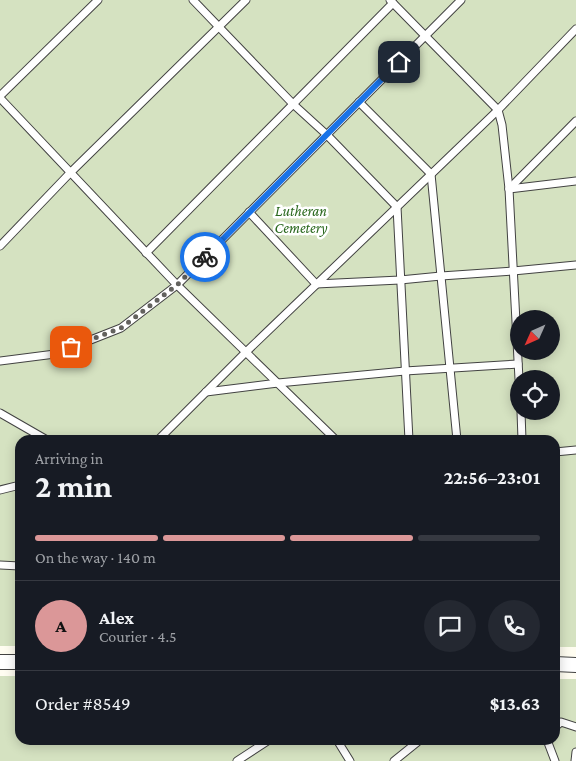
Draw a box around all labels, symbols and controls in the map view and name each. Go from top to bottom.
pin [378,41,420,83]
icon: home [385,48,413,76]
park label: Lutheran Cemetery [274,203,328,237]
courier [180,232,230,282]
icon: bike [191,243,219,271]
north arrow [510,310,560,360]
map controls [510,310,560,420]
pin [50,326,92,368]
icon: bag [57,333,85,361]
button: locate [510,370,560,420]
text: Arriving in [35,450,103,467]
text: 22:56–23:01 [444,467,540,488]
text: 2 min [35,468,112,504]
text: On the way · 140 m [35,549,156,566]
button: chat [424,600,476,652]
button: phone [488,600,540,652]
text: Alex [99,607,134,628]
text: A [55,615,67,636]
text: Courier · 4.5 [99,628,177,645]
text: Order #8549 [35,693,131,714]
text: $13.63 [490,693,540,714]

